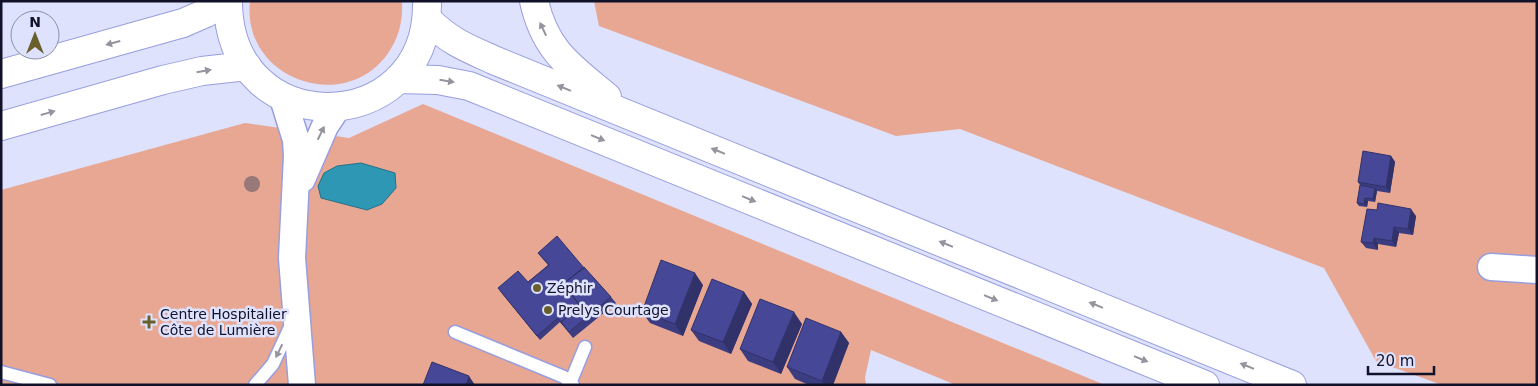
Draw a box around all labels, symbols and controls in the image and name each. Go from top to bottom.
north arrow [10,10,60,60]
text: N [29,14,41,30]
one-way arrow [539,22,547,36]
one-way arrow [105,39,120,47]
one-way arrow [197,67,213,75]
one-way arrow [439,77,455,85]
one-way arrow [557,84,571,92]
one-way arrow [41,109,56,117]
one-way arrow [317,126,325,140]
one-way arrow [591,135,606,142]
one-way arrow [711,146,725,154]
one-way arrow [742,196,756,204]
one-way arrow [938,240,953,248]
place label: Zéphir [547,280,593,296]
marker: Zéphir [531,282,543,294]
one-way arrow [984,294,998,302]
one-way arrow [1089,301,1104,308]
place label: Prelys Courtage [558,302,669,318]
marker: Prelys Courtage [542,304,554,316]
place label: Centre Hospitalier Côte de Lumière [160,306,287,338]
marker: Centre Hospitalier Côte de Lumière [142,315,156,329]
one-way arrow [275,344,283,359]
scale bar [1368,344,1434,376]
text: 20 m [1376,352,1414,370]
one-way arrow [1134,355,1149,363]
one-way arrow [1240,362,1254,370]

